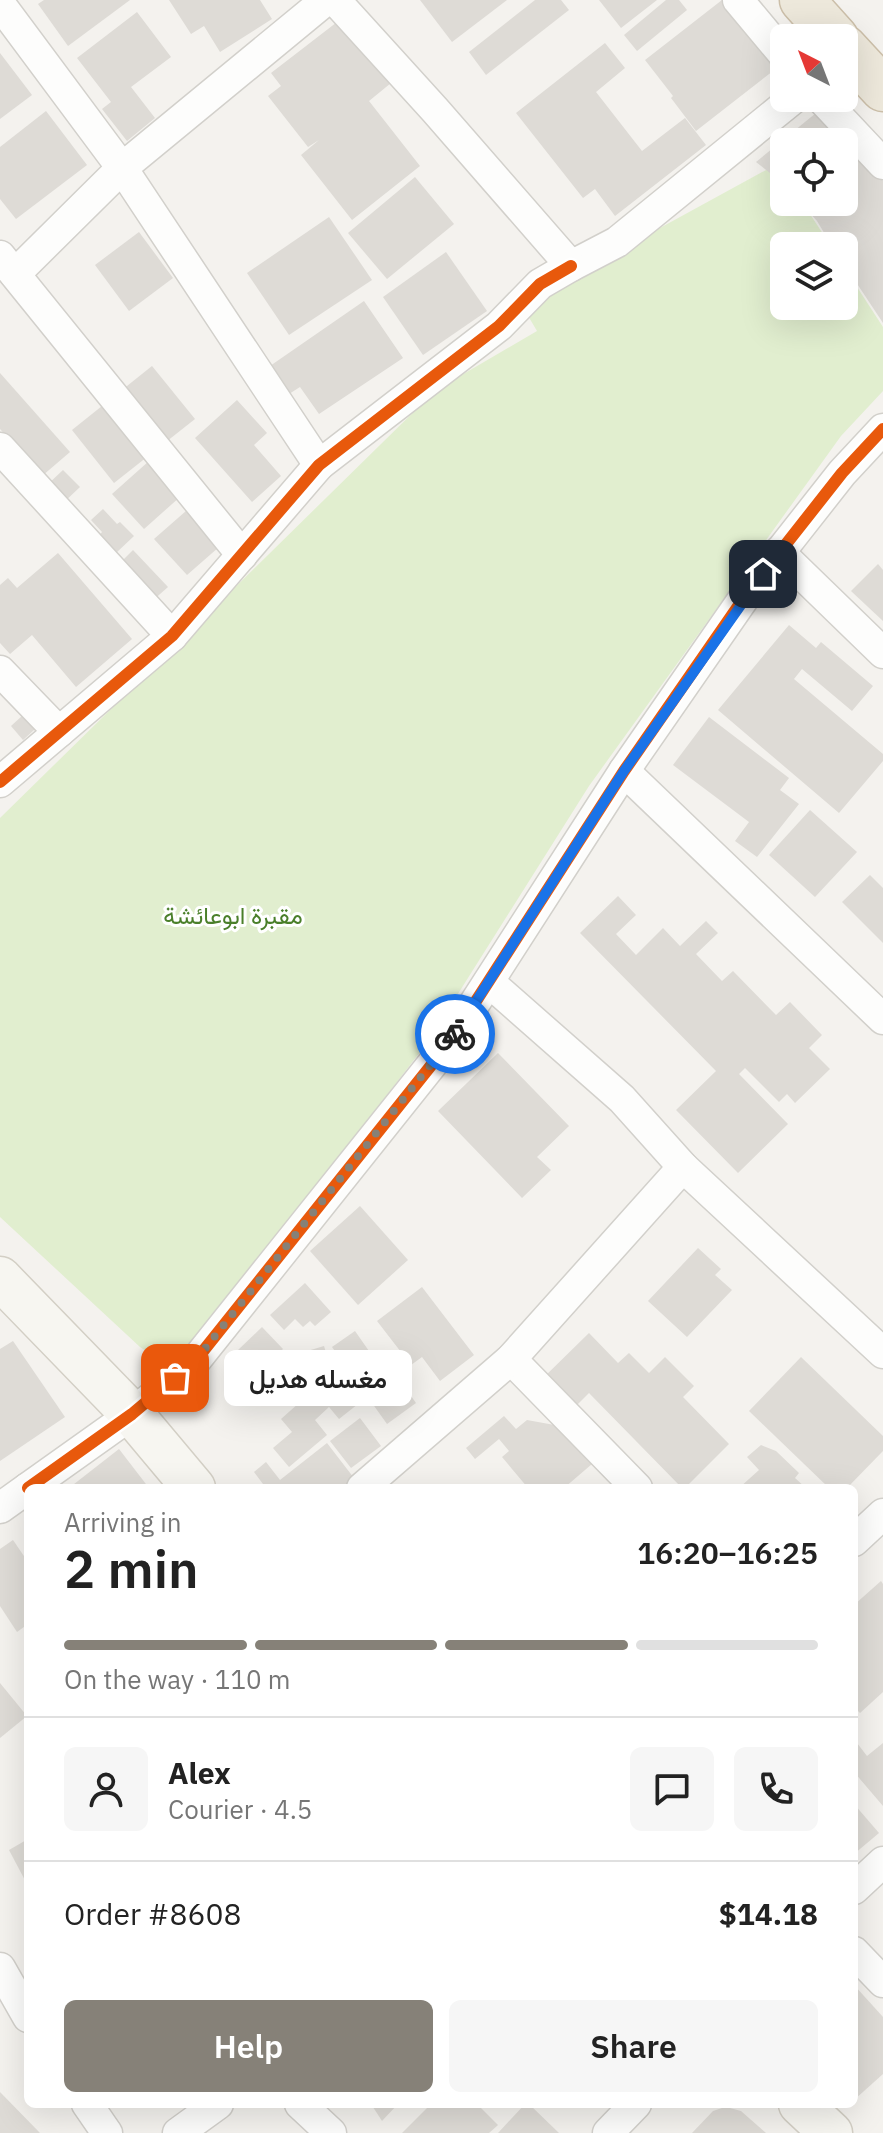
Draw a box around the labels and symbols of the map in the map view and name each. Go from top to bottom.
north arrow [770,24,858,112]
pin [729,540,797,608]
park label: مقبرة ابوعائشة [163,899,303,931]
courier [415,994,495,1074]
pin [141,1344,209,1412]
callout: مغسله هديل [223,1350,411,1406]

